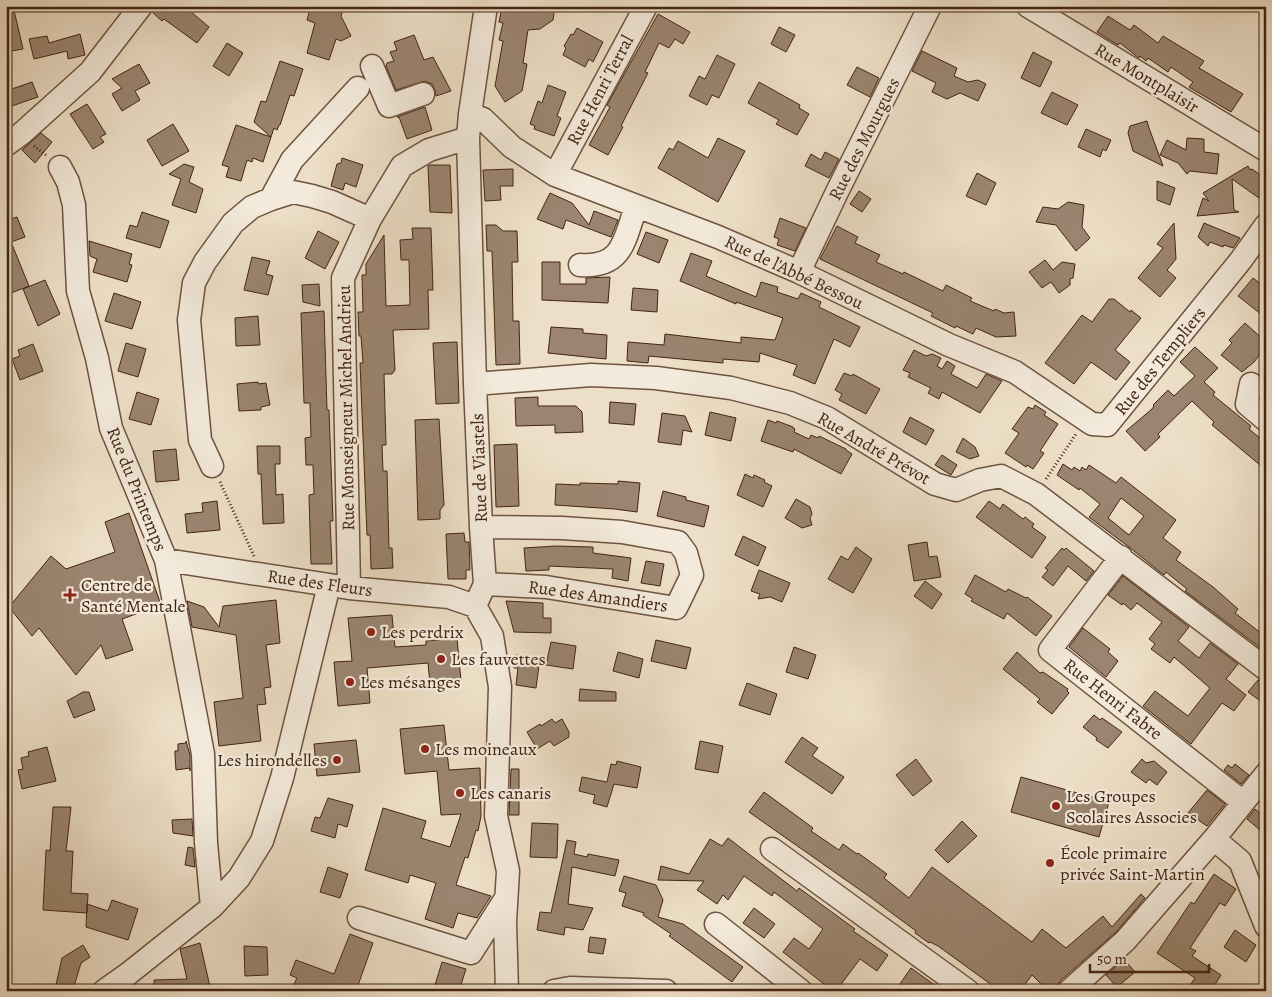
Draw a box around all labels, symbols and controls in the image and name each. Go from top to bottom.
street label: Rue Henri Terral [561,30,639,149]
street label: Rue Montplaisir [1090,37,1204,119]
street label: Rue des Mourgues [823,73,905,205]
street label: Rue de l'Abbé Bessou [721,229,868,315]
street label: Rue Monseigneur Michel Andrieu [332,285,360,531]
street label: Rue des Templiers [1109,302,1211,420]
street label: Rue André Prévot [813,406,935,490]
street label: Rue de Viastels [465,413,493,523]
street label: Rue du Printemps [101,423,173,555]
street label: Rue des Fleurs [266,564,374,602]
place label: Centre de Santé Mentale [81,573,186,618]
street label: Rue des Amandiers [527,574,669,618]
marker: Centre de Santé Mentale [63,588,77,602]
place label: Les perdrix [381,620,464,644]
marker: Les perdrix [365,626,377,638]
place label: Les fauvettes [451,647,546,671]
marker: Les fauvettes [435,653,447,665]
street label: Rue Henri Fabre [1059,653,1167,745]
place label: Les mésanges [360,670,461,694]
marker: Les mésanges [344,676,356,688]
place label: Les moineaux [435,737,537,761]
marker: Les moineaux [419,743,431,755]
place label: Les hirondelles [217,748,327,772]
marker: Les hirondelles [331,754,343,766]
place label: Les canaris [470,781,551,805]
place label: Les Groupes Scolaires Associes [1066,784,1197,829]
marker: Les canaris [454,787,466,799]
marker: Les Groupes Scolaires Associes [1050,800,1062,812]
place label: École primaire privée Saint-Martin [1060,841,1205,886]
marker: École primaire privée Saint-Martin [1044,857,1056,869]
scale bar [1090,942,1208,974]
text: 50 m [1097,949,1127,969]

